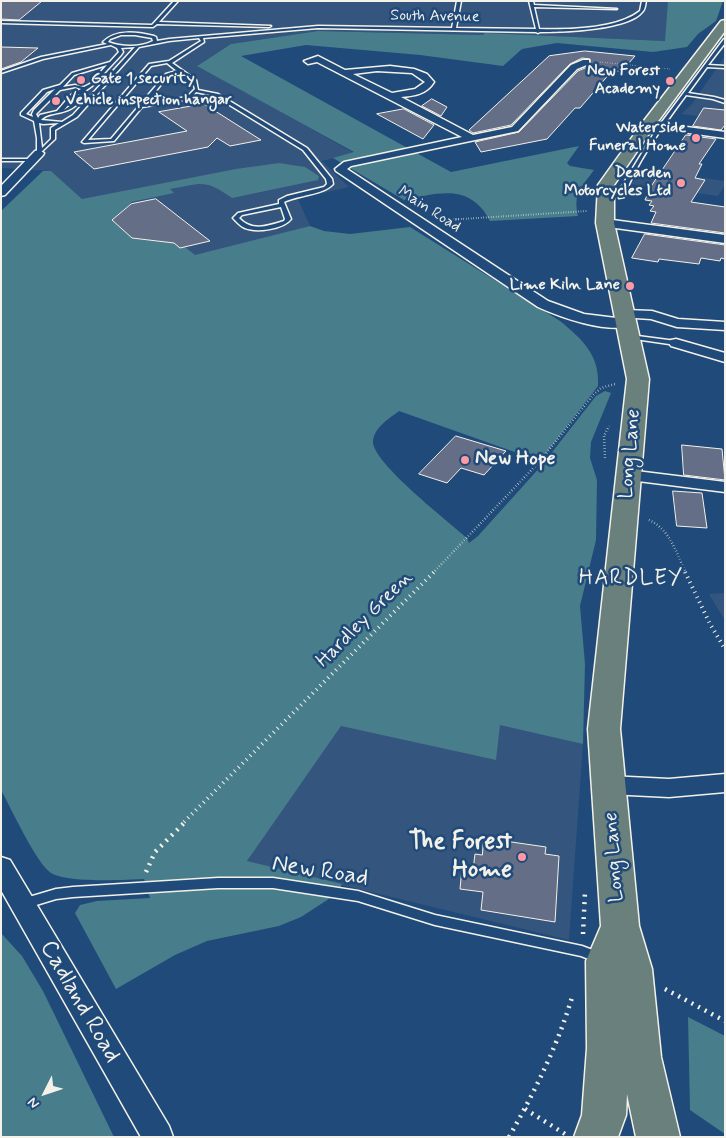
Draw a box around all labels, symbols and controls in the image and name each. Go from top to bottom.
street label: South Avenue [390,7,480,27]
place label: New Forest Academy [587,62,660,100]
place label: Gate 1 security [91,70,195,90]
marker: Gate 1 security [75,74,87,86]
marker: New Forest Academy [664,75,676,87]
place label: Vehicle inspection hangar [66,91,232,111]
marker: Vehicle inspection hangar [50,95,62,107]
place label: Waterside Funeral Home [589,119,686,157]
marker: Waterside Funeral Home [690,132,702,144]
place label: Dearden Motorcycles Ltd [564,164,671,202]
marker: Dearden Motorcycles Ltd [675,177,687,189]
street label: Main Road [394,183,464,237]
place label: Lime Kiln Lane [510,276,620,296]
marker: Lime Kiln Lane [624,280,636,292]
street label: Long Lane [615,408,647,500]
place label: New Hope [475,448,555,472]
marker: New Hope [459,454,471,466]
district label: HARDLEY [577,566,685,592]
street label: Hardley Green [312,567,418,673]
street label: Long Lane [600,811,630,903]
place label: The Forest Home [409,829,512,885]
street label: New Road [270,850,370,894]
marker: The Forest Home [516,851,528,863]
street label: Cadland Road [32,936,126,1068]
north arrow [20,1068,70,1118]
text: N [24,1093,44,1112]

